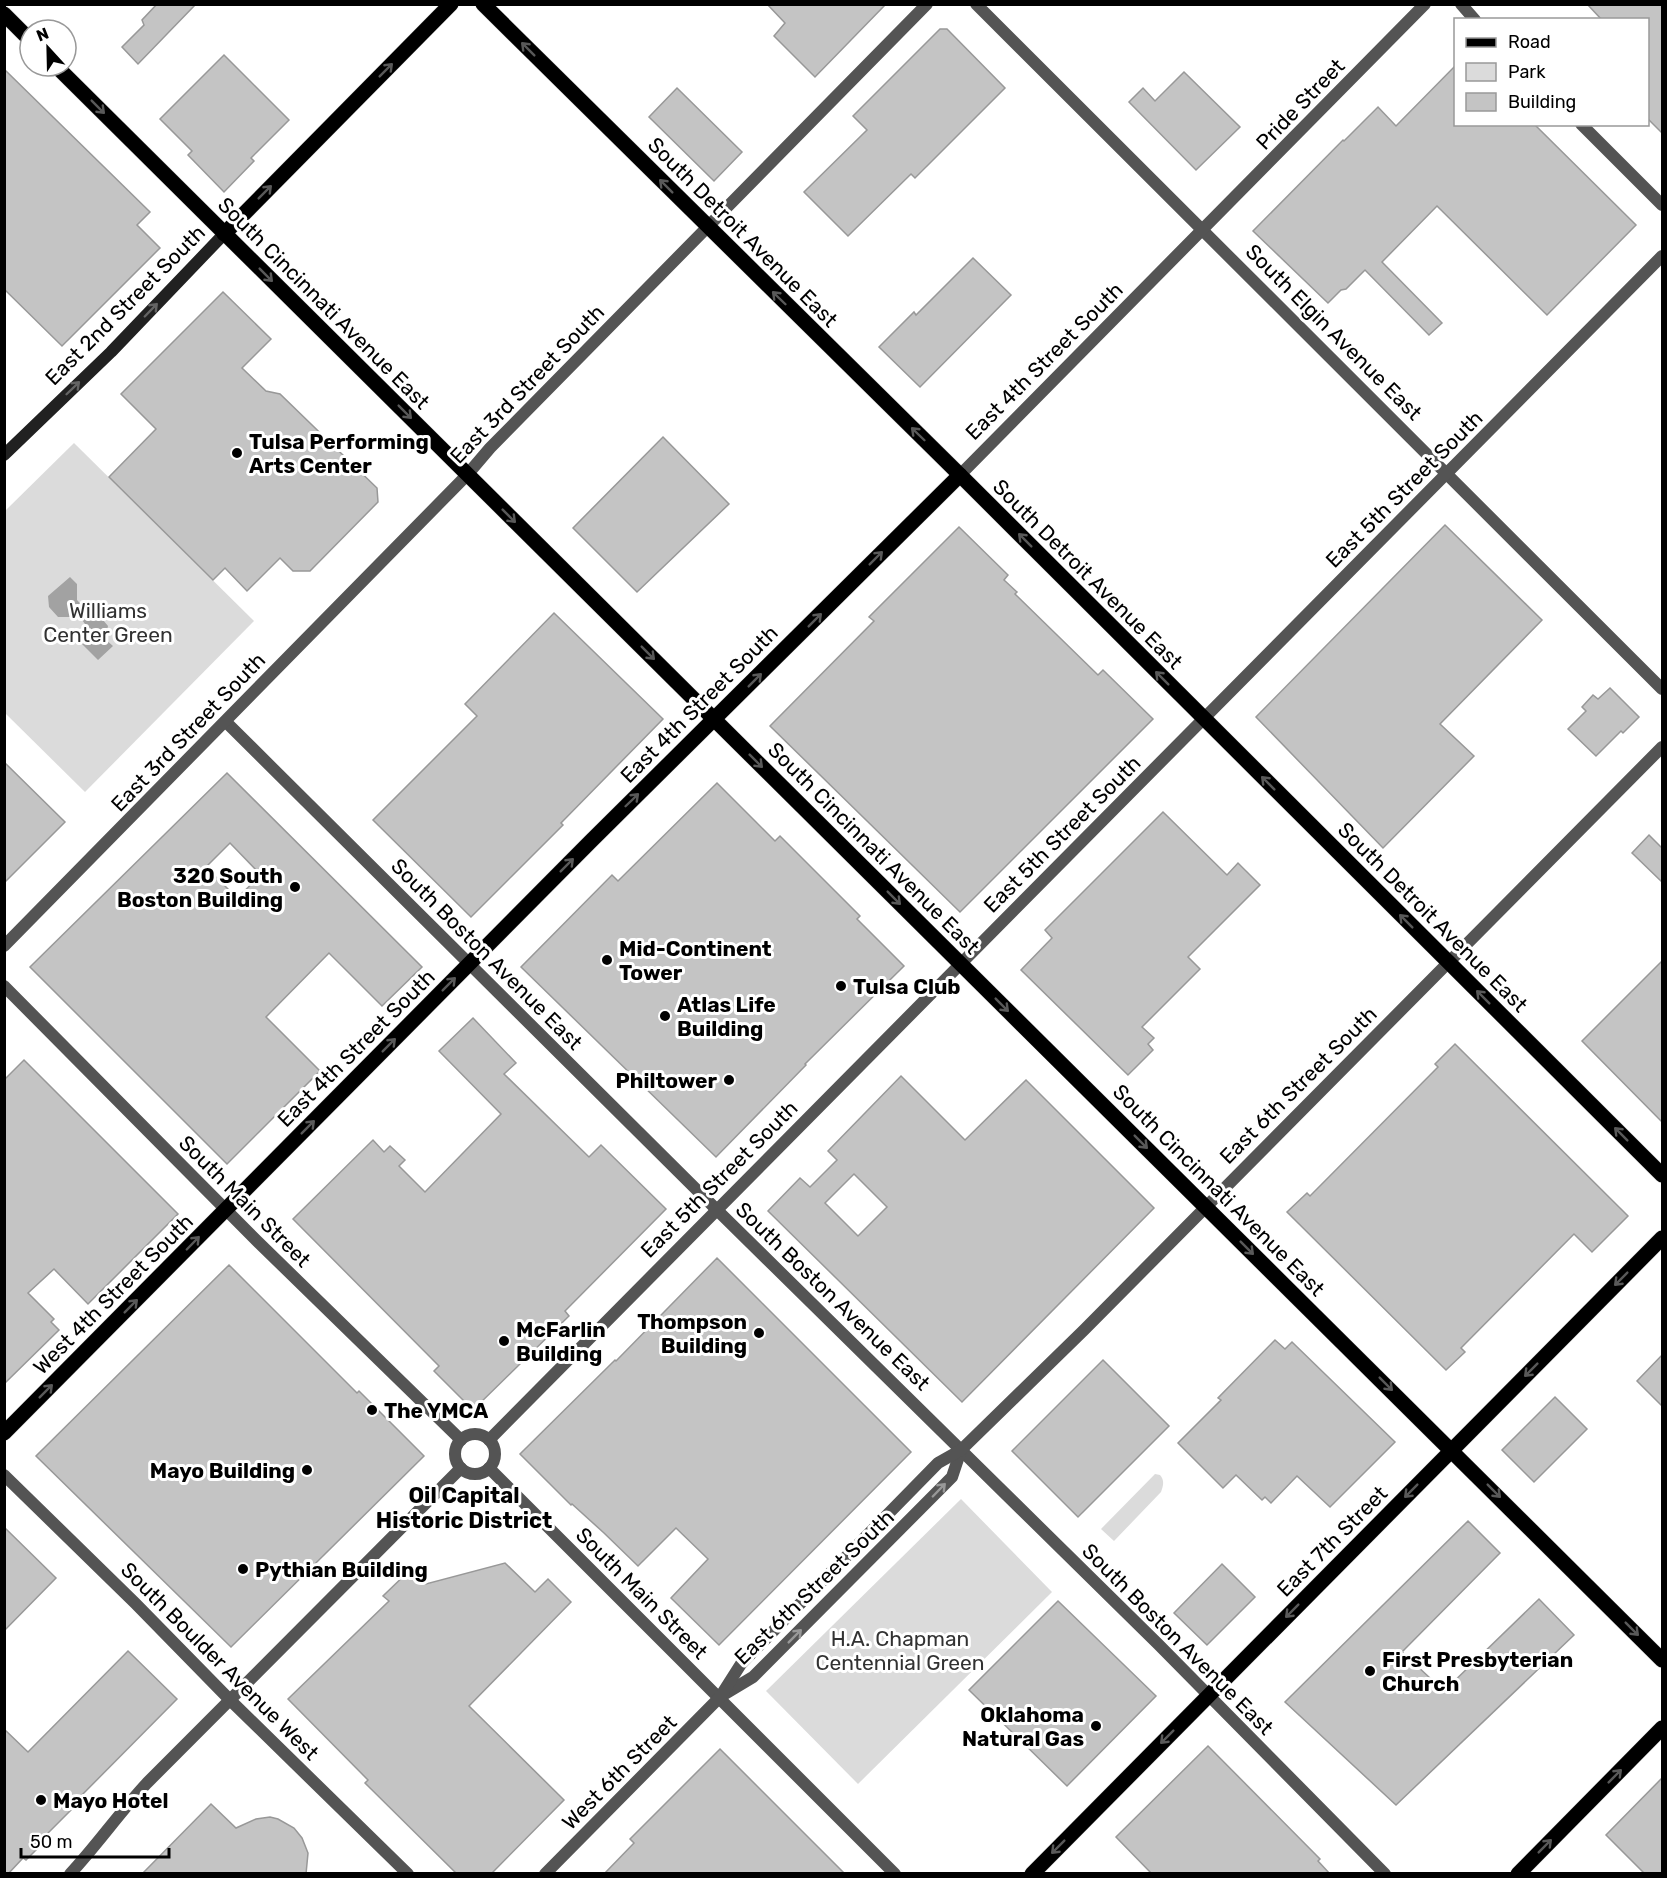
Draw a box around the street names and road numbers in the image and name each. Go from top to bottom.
street label: Pride Street [1250,53,1350,155]
street label: South Detroit Avenue East [643,132,843,332]
street label: South Cincinnati Avenue East [213,192,435,414]
street label: East 2nd Street South [40,220,210,390]
street label: South Elgin Avenue East [1241,239,1427,425]
street label: East 4th Street South [960,277,1128,445]
street label: East 3rd Street South [445,299,609,469]
street label: East 5th Street South [1320,405,1488,573]
street label: South Detroit Avenue East [988,474,1188,674]
street label: East 4th Street South [615,620,783,788]
street label: East 3rd Street South [106,647,270,817]
street label: South Cincinnati Avenue East [763,737,985,959]
street label: East 5th Street South [978,750,1146,918]
street label: South Detroit Avenue East [1333,817,1533,1017]
street label: South Boston Avenue East [386,853,588,1055]
street label: East 4th Street South [272,964,440,1132]
street label: East 6th Street South [1214,1001,1382,1169]
street label: South Cincinnati Avenue East [1108,1079,1330,1301]
street label: East 5th Street South [635,1095,803,1263]
street label: South Main Street [174,1130,316,1272]
street label: South Boston Avenue East [731,1197,935,1395]
street label: West 4th Street South [28,1209,198,1379]
street label: East 7th Street [1272,1481,1392,1601]
street label: East 6th Street South [729,1504,899,1670]
street label: South Main Street [571,1522,713,1664]
street label: South Boston Avenue East [1077,1538,1279,1740]
street label: South Boulder Avenue West [116,1557,324,1765]
street label: West 6th Street [557,1710,681,1834]

